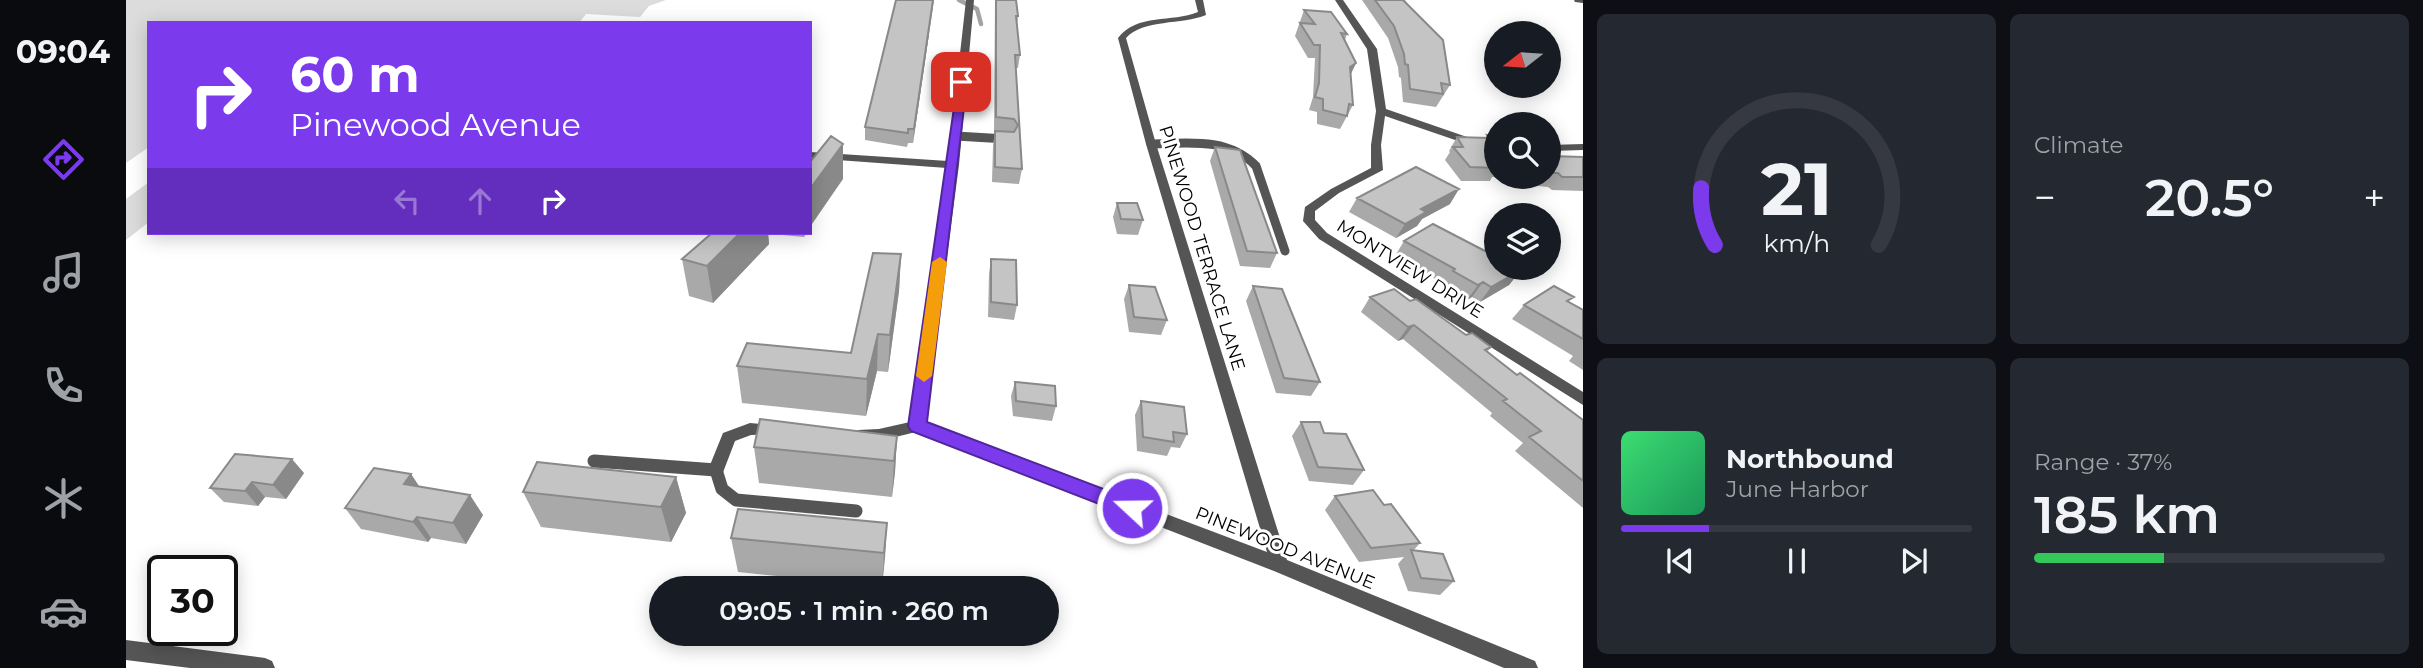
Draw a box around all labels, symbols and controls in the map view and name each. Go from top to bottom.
north arrow [1484,21,1561,98]
map controls [1484,21,1561,280]
text: 09:04 [16,32,110,71]
text: 60 m [290,45,420,104]
icon: right [175,49,266,140]
pin [931,52,991,112]
icon: arrive [942,63,980,101]
text: Pinewood Avenue [290,105,581,144]
button: search [1484,112,1561,189]
street label: PINEWOOD TERRACE LANE [1154,123,1250,373]
text: Climate [2034,131,2123,159]
icon: directions [39,135,88,184]
text: 21 [1761,145,1832,233]
text: 20.5° [2145,166,2274,229]
text: − [2034,174,2056,221]
text: + [2363,174,2385,221]
icon: left [388,182,426,220]
icon: ahead [461,182,499,220]
icon: right [534,182,572,220]
button: layers [1484,203,1561,280]
street label: MONTVIEW DRIVE [1333,215,1487,323]
text: km/h [1763,228,1830,258]
icon: music [39,248,88,297]
icon: phone [39,361,88,410]
text: Northbound [1726,443,1894,475]
text: Range · 37% [2034,448,2172,476]
position arrow [1095,471,1169,545]
icon: climate [39,474,88,523]
text: June Harbor [1726,475,1869,503]
text: 185 km [2034,483,2220,546]
street label: PINEWOOD AVENUE [1192,502,1378,594]
icon: previous [1661,542,1699,580]
icon: pause [1778,542,1816,580]
icon: next [1895,542,1933,580]
speed limit sign: 30 [147,555,238,646]
icon: car [39,587,88,636]
text: 09:05 · 1 min · 260 m [719,595,989,627]

